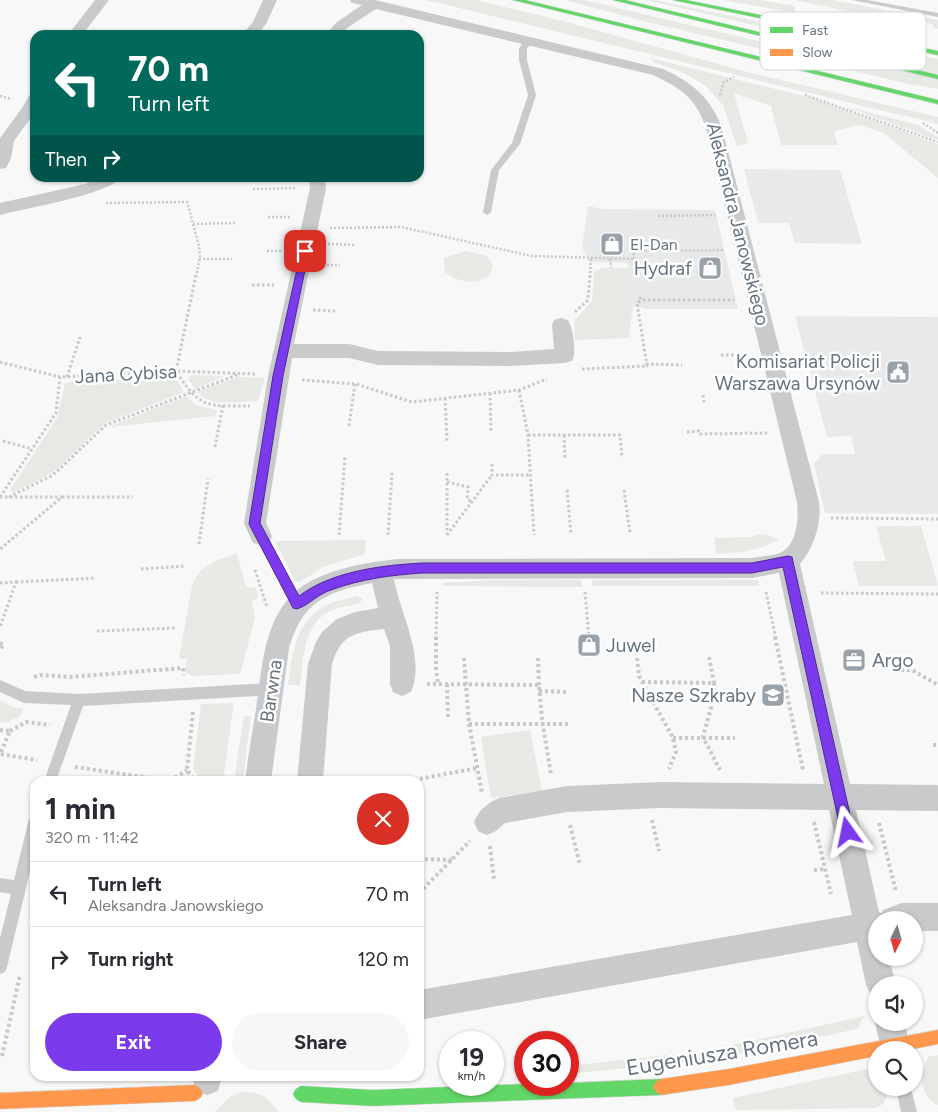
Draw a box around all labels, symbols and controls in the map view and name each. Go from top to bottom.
legend [760,12,926,70]
text: Fast [802,22,828,39]
text: Slow [802,44,833,61]
text: 70 m [128,48,209,90]
icon: left [45,50,110,115]
text: Turn left [128,90,210,117]
street label: Aleksandra Janowskiego [702,120,774,328]
icon: right [97,145,125,173]
text: Then [45,148,87,171]
pin [284,230,326,272]
shop icon: El-Dan [599,231,625,257]
place label: El-Dan [630,235,678,254]
icon: arrive [291,237,319,265]
shop icon: Hydraf [697,255,723,281]
place label: Hydraf [634,257,692,280]
place label: Komisariat Policji Warszawa Ursynów [715,350,880,395]
public building icon: Komisariat Policji Warszawa Ursynów [885,359,911,385]
street label: Jana Cybisa [74,360,178,388]
shop icon: Juwel [576,632,602,658]
place label: Juwel [606,634,656,657]
office icon: Argo [841,647,867,673]
place label: Argo [872,649,913,672]
street label: Barwna [255,658,287,724]
school or university icon: Nasze Szkraby [760,682,786,708]
place label: Nasze Szkraby [631,684,756,707]
text: 1 min [45,790,116,827]
button: close [357,793,409,845]
position arrow [821,805,873,857]
text: 320 m · 11:42 [45,828,139,847]
text: Turn left [88,873,162,896]
icon: left [45,880,73,908]
text: 70 m [366,883,409,906]
text: Aleksandra Janowskiego [88,896,264,915]
north arrow [868,911,922,966]
map controls [868,911,923,1096]
icon: right [45,945,73,973]
text: Turn right [88,948,174,971]
text: 120 m [357,948,409,971]
button: sound [868,976,923,1031]
button: Exit [45,1013,222,1071]
button: Share [232,1013,409,1071]
street label: Eugeniusza Romera [624,1025,820,1081]
speed limit sign: 30 [514,1031,579,1096]
button: search [868,1041,923,1096]
text: 19 [459,1042,484,1072]
text: km/h [458,1069,485,1083]

